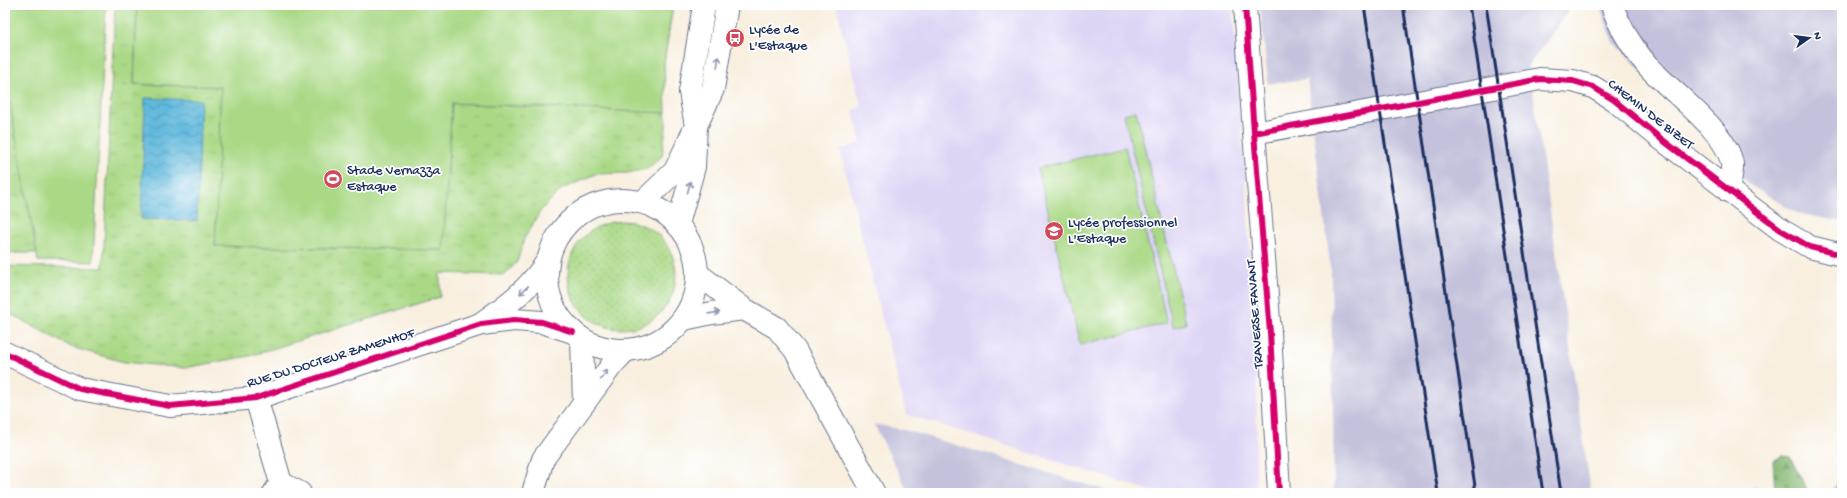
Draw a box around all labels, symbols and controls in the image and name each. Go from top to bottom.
north arrow [1789,18,1829,58]
place label: Lycée de L'Estaque [749,22,808,55]
bus stop icon: Lycée de L'Estaque [724,27,746,49]
text: N [1810,31,1823,41]
one-way arrow [714,56,722,69]
street label: CHEMIN DE BIZET [1604,76,1697,154]
place label: Stade Vernazza Estaque [347,163,441,196]
sports icon: Stade Vernazza Estaque [322,168,344,190]
one-way arrow [686,181,693,194]
place label: Lycée professionnel L'Estaque [1068,215,1177,248]
school or university icon: Lycée professionnel L'Estaque [1043,220,1065,242]
street label: TRAVERSE FAVANT [1244,258,1268,370]
one-way arrow [519,286,529,295]
one-way arrow [707,309,720,317]
street label: RUE DU DOCTEUR ZAMENHOF [245,325,418,393]
one-way arrow [600,370,608,381]

